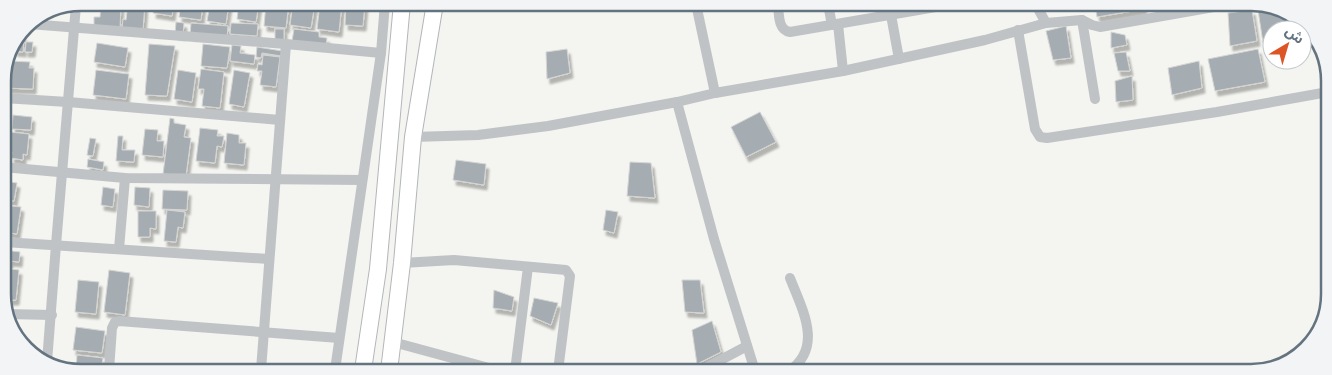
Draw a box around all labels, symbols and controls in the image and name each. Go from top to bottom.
north arrow [1262,20,1312,70]
text: ش [1282,21,1309,48]

